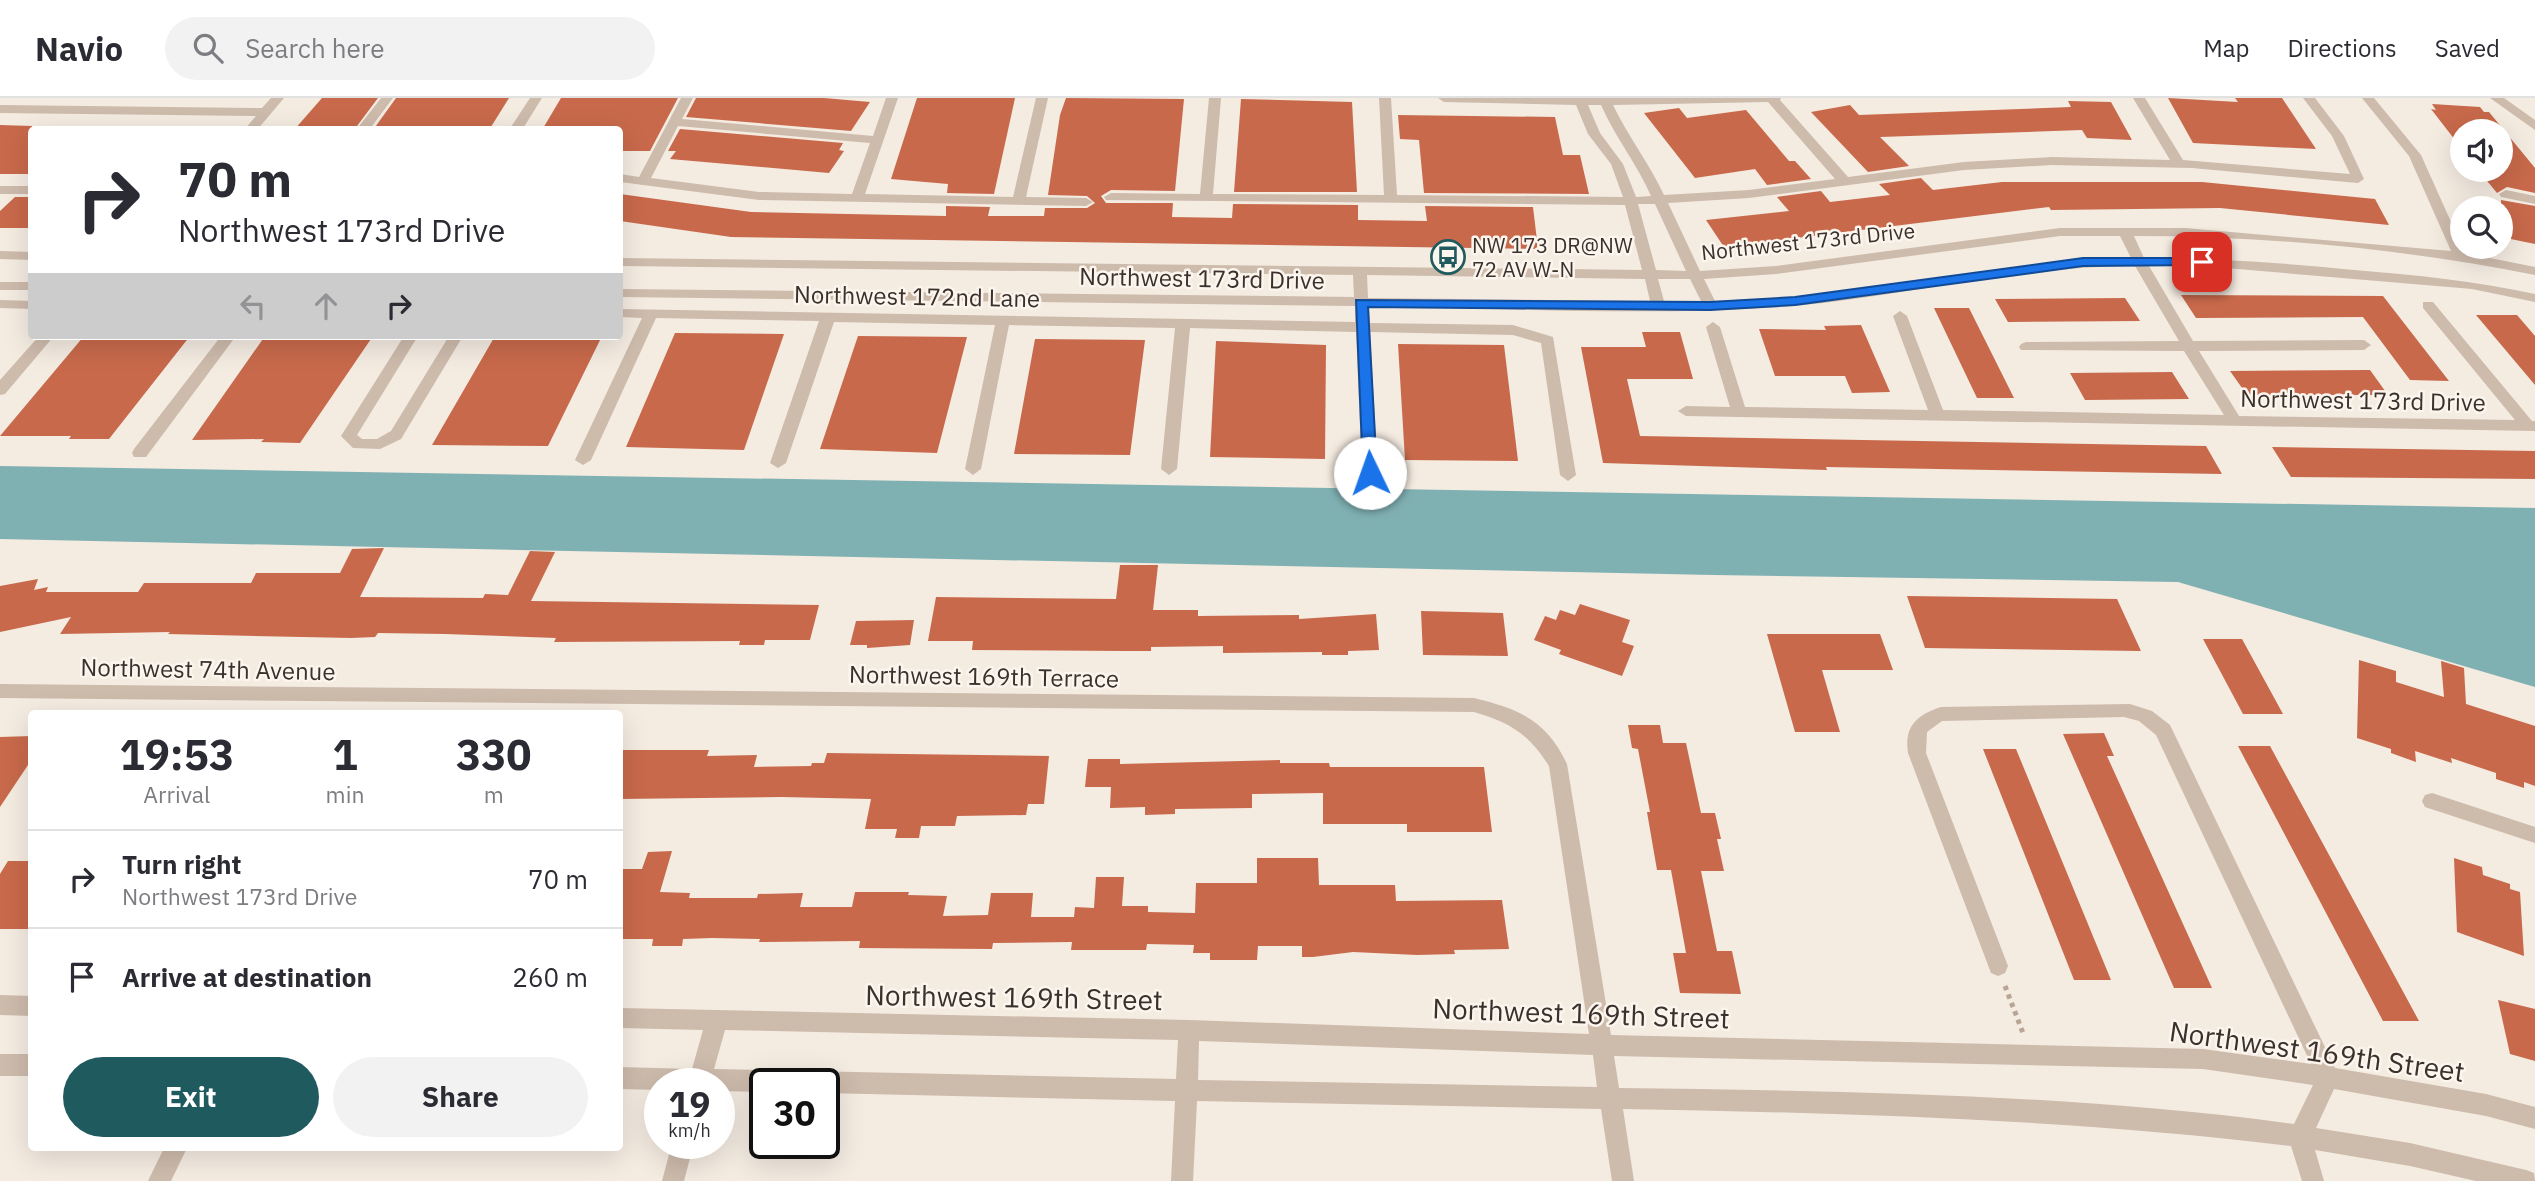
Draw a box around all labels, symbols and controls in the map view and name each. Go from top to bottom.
search box [165,17,655,80]
text: Navio [35,27,123,70]
icon: search [189,29,227,67]
text: Search here [245,31,385,65]
text: Map [2203,32,2249,64]
text: Directions [2287,32,2397,64]
text: Saved [2435,32,2500,64]
map controls [2450,119,2513,259]
button: sound [2450,119,2513,182]
text: 70 m [178,147,292,210]
icon: right [63,154,154,245]
button: search [2450,196,2513,259]
text: Northwest 173rd Drive [178,209,505,251]
street label: Northwest 173rd Drive [1700,216,1916,266]
place label: NW 173 DR@NW 72 AV W-N [1472,231,1633,283]
pin [2172,232,2232,292]
bus stop icon: NW 173 DR@NW 72 AV W-N [1429,238,1467,276]
icon: arrive [2183,243,2221,281]
street label: Northwest 173rd Drive [1079,260,1325,296]
street label: Northwest 172nd Lane [794,278,1040,314]
icon: left [234,287,272,325]
icon: ahead [307,287,345,325]
icon: right [380,287,418,325]
street label: Northwest 173rd Drive [2240,382,2486,418]
position arrow [1333,436,1407,510]
street label: Northwest 74th Avenue [80,651,336,687]
street label: Northwest 169th Terrace [849,658,1119,694]
text: 19:53 [119,727,234,782]
text: 1 [332,727,358,782]
text: 330 [456,727,532,782]
text: Arrival [143,779,210,809]
text: min [326,779,364,809]
text: m [484,779,504,809]
text: Turn right [122,847,241,881]
icon: right [63,860,101,898]
text: 70 m [528,862,588,896]
text: Northwest 173rd Drive [122,881,357,911]
icon: arrive [63,958,101,996]
text: Arrive at destination [122,960,372,994]
text: 260 m [512,960,588,994]
street label: Northwest 169th Street [865,976,1163,1018]
street label: Northwest 169th Street [1432,989,1730,1037]
street label: Northwest 169th Street [2167,1012,2467,1090]
button: Exit [63,1057,319,1137]
button: Share [333,1057,588,1137]
speed limit sign: 30 [749,1068,840,1159]
text: 19 [668,1081,711,1127]
text: km/h [668,1119,711,1142]

